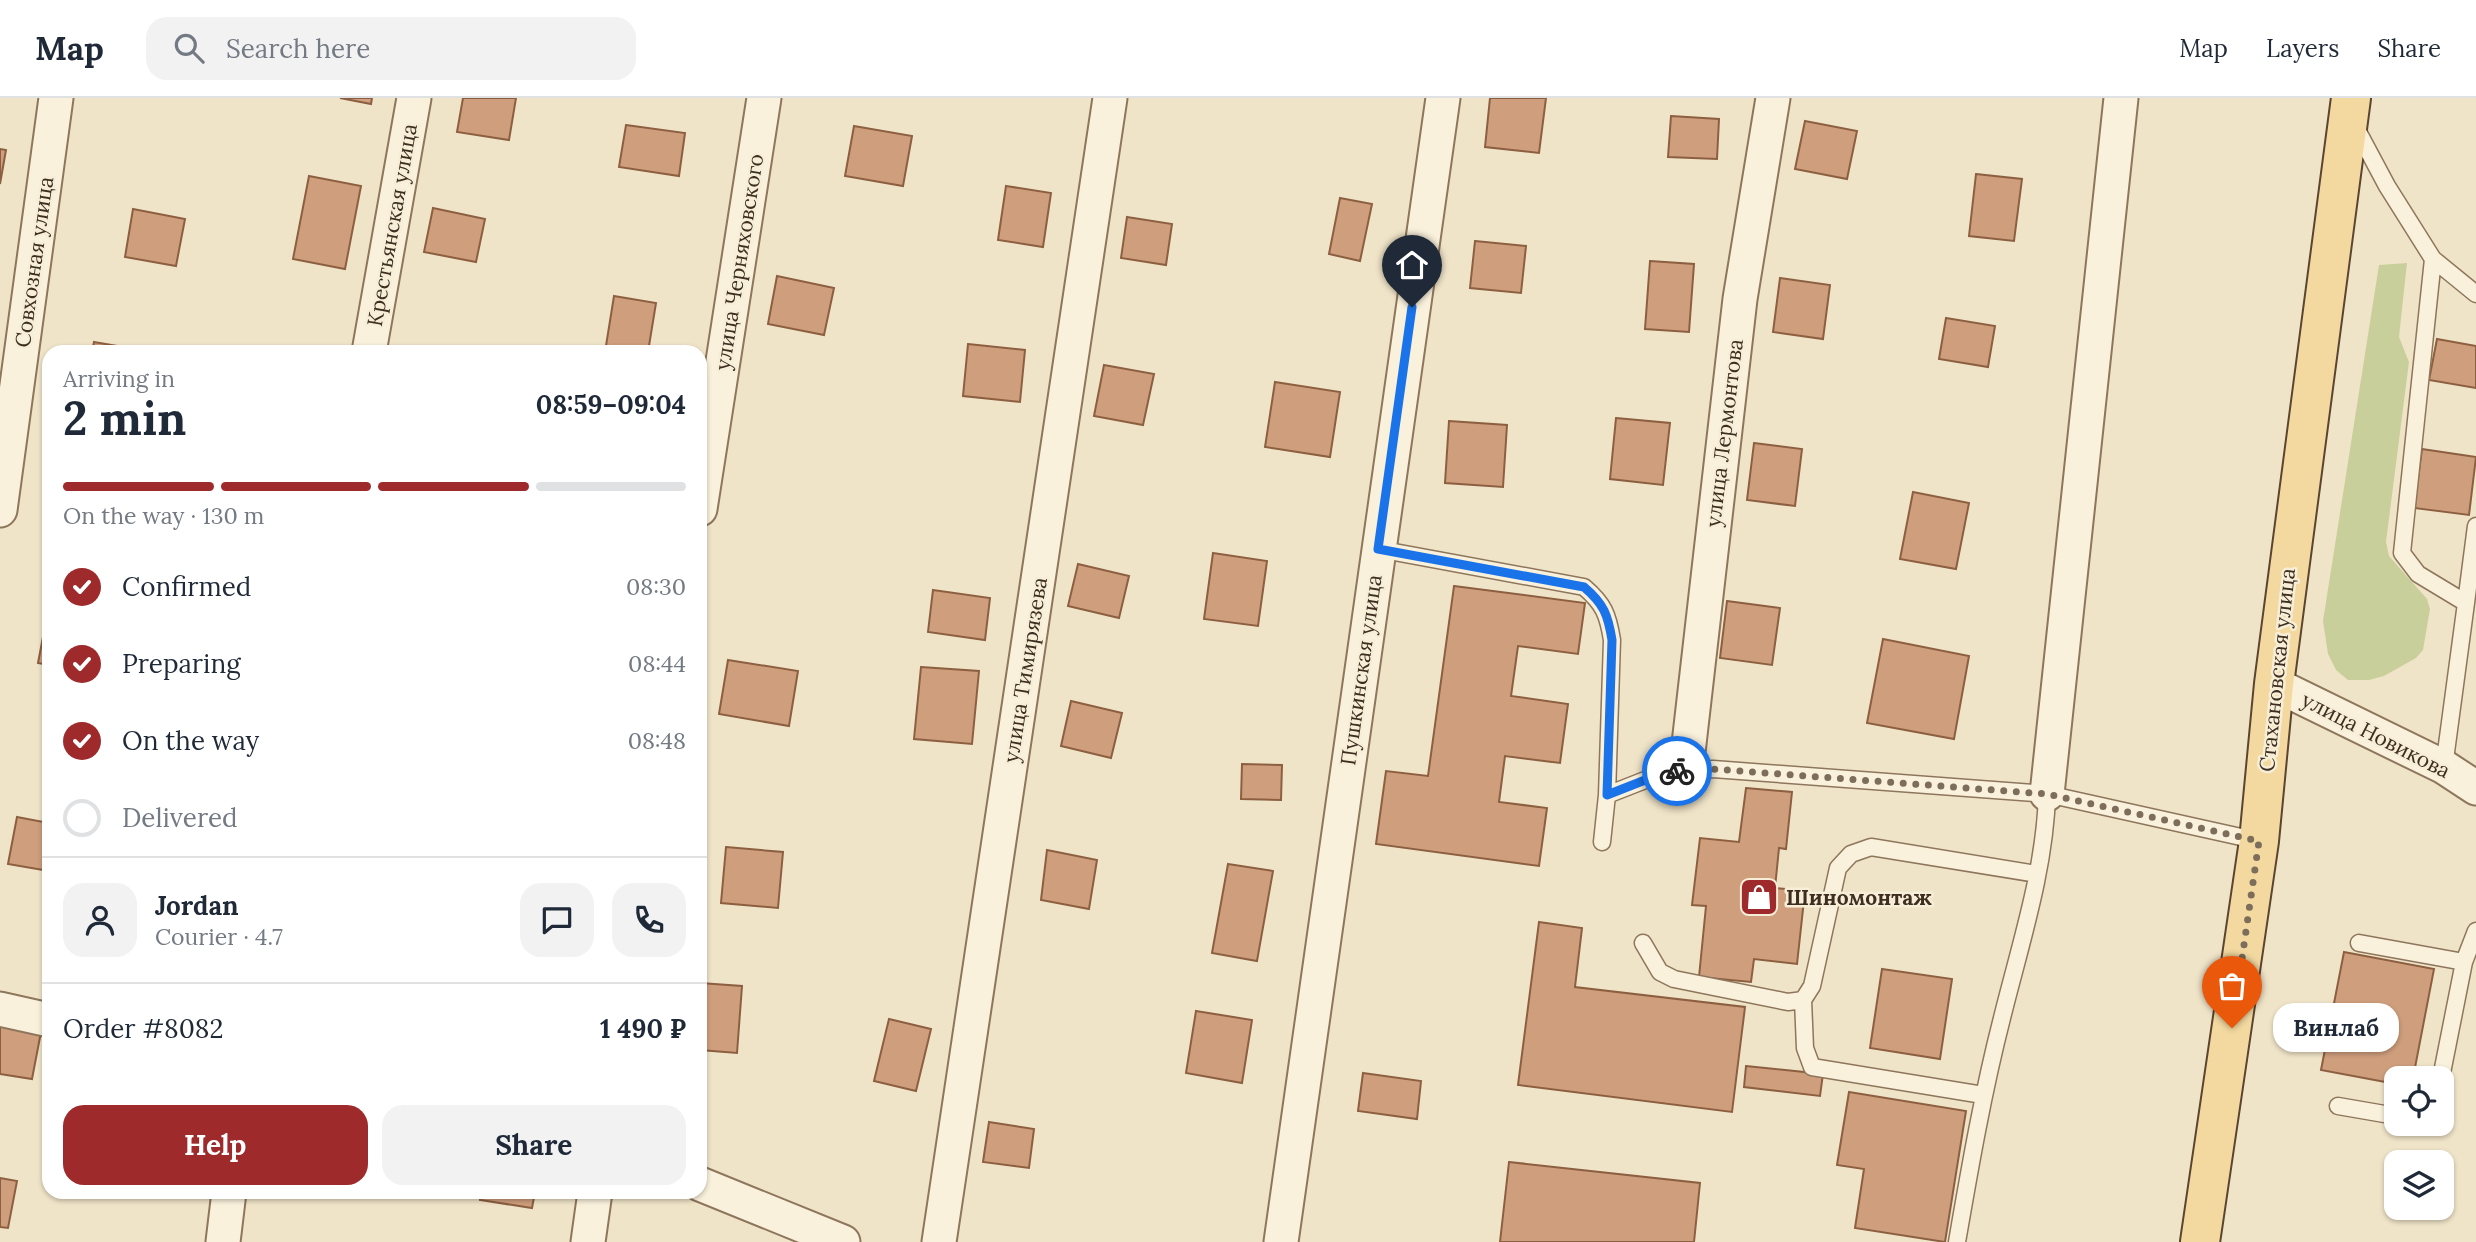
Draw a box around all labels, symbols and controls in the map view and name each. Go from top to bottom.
search box [146,17,636,80]
text: Map [35,27,104,69]
icon: search [170,29,208,67]
text: Search here [226,32,370,65]
text: Map [2179,33,2228,64]
text: Layers [2266,33,2339,64]
text: Share [2377,33,2441,64]
street label: Крестьянская улица [361,121,423,329]
street label: улица Черняховского [709,152,769,372]
street label: Совхозная улица [9,175,59,349]
pin [1382,235,1442,307]
icon: home [1393,246,1431,284]
street label: улица Лермонтова [1699,337,1749,529]
text: Arriving in [63,364,175,393]
text: 08:59–09:04 [536,388,686,421]
text: 2 min [63,389,186,448]
text: On the way · 130 m [63,501,264,530]
street label: Стахановская улица [2253,567,2301,773]
icon: check [63,568,101,606]
text: Confirmed [122,570,251,603]
text: 08:30 [626,572,686,601]
street label: Пушкинская улица [1334,573,1388,767]
street label: улица Тимирязева [997,575,1053,765]
icon: check [63,645,101,683]
text: Preparing [122,647,241,680]
text: 08:44 [628,649,686,678]
street label: улица Новикова [2297,686,2455,784]
icon: check [63,722,101,760]
text: On the way [122,724,259,757]
text: 08:48 [628,726,686,755]
courier [1642,736,1712,806]
icon: bike [1658,752,1696,790]
text: Delivered [122,801,238,834]
shop icon: Шиномонтаж [1738,876,1780,918]
button: person [63,883,137,957]
button: chat [520,883,594,957]
button: phone [612,883,686,957]
place label: Шиномонтаж [1786,884,1932,911]
text: Jordan [155,889,239,922]
text: Courier · 4.7 [155,922,283,951]
pin [2202,956,2262,1028]
icon: bag [2213,967,2251,1005]
callout: Винлаб [2274,1004,2400,1052]
text: Order #8082 [63,1012,223,1045]
text: 1 490 ₽ [600,1012,686,1045]
text: Винлаб [2293,1013,2379,1042]
map controls [2384,1066,2454,1220]
button: locate [2384,1066,2454,1136]
button: Help [63,1105,368,1185]
button: Share [382,1105,686,1185]
button: layers [2384,1150,2454,1220]

